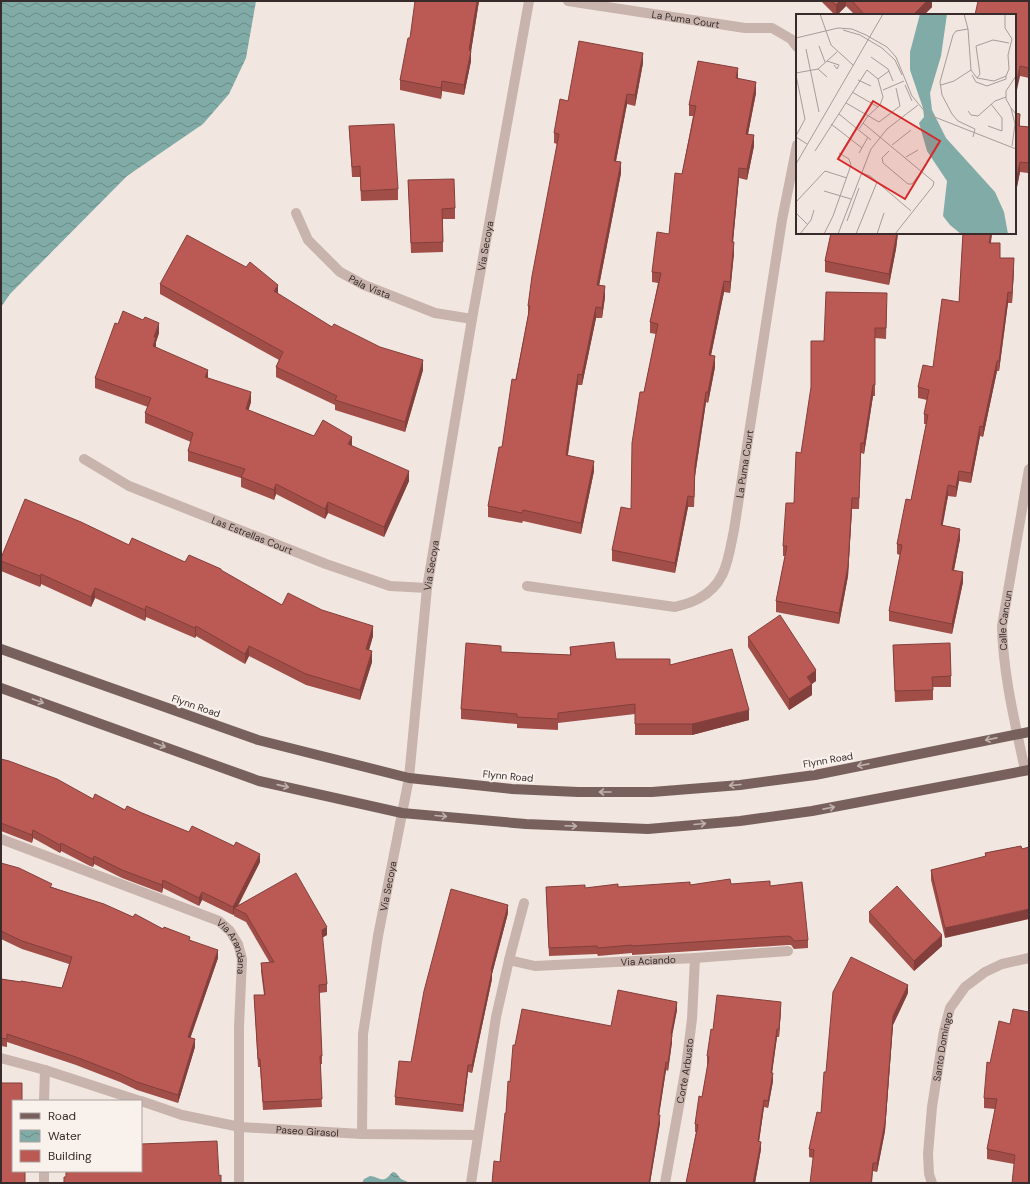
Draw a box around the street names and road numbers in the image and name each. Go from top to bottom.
street label: La Puma Court [651,7,721,31]
street label: Via Secoya [474,220,496,272]
street label: Pala Vista [346,271,393,301]
street label: La Puma Court [733,429,756,499]
street label: Las Estrellas Court [210,513,295,557]
street label: Via Secoya [420,539,441,591]
street label: Calle Cancun [995,589,1015,651]
street label: Flynn Road [170,692,222,720]
street label: Flynn Road [802,749,854,771]
street label: Flynn Road [482,767,534,785]
street label: Via Secoya [377,860,399,912]
street label: Via Arandana [214,916,249,975]
street label: Via Aciando [620,952,676,968]
street label: Santo Domingo [930,1010,955,1082]
street label: Corte Arbusto [673,1037,696,1104]
street label: Paseo Girasol [276,1123,339,1139]

